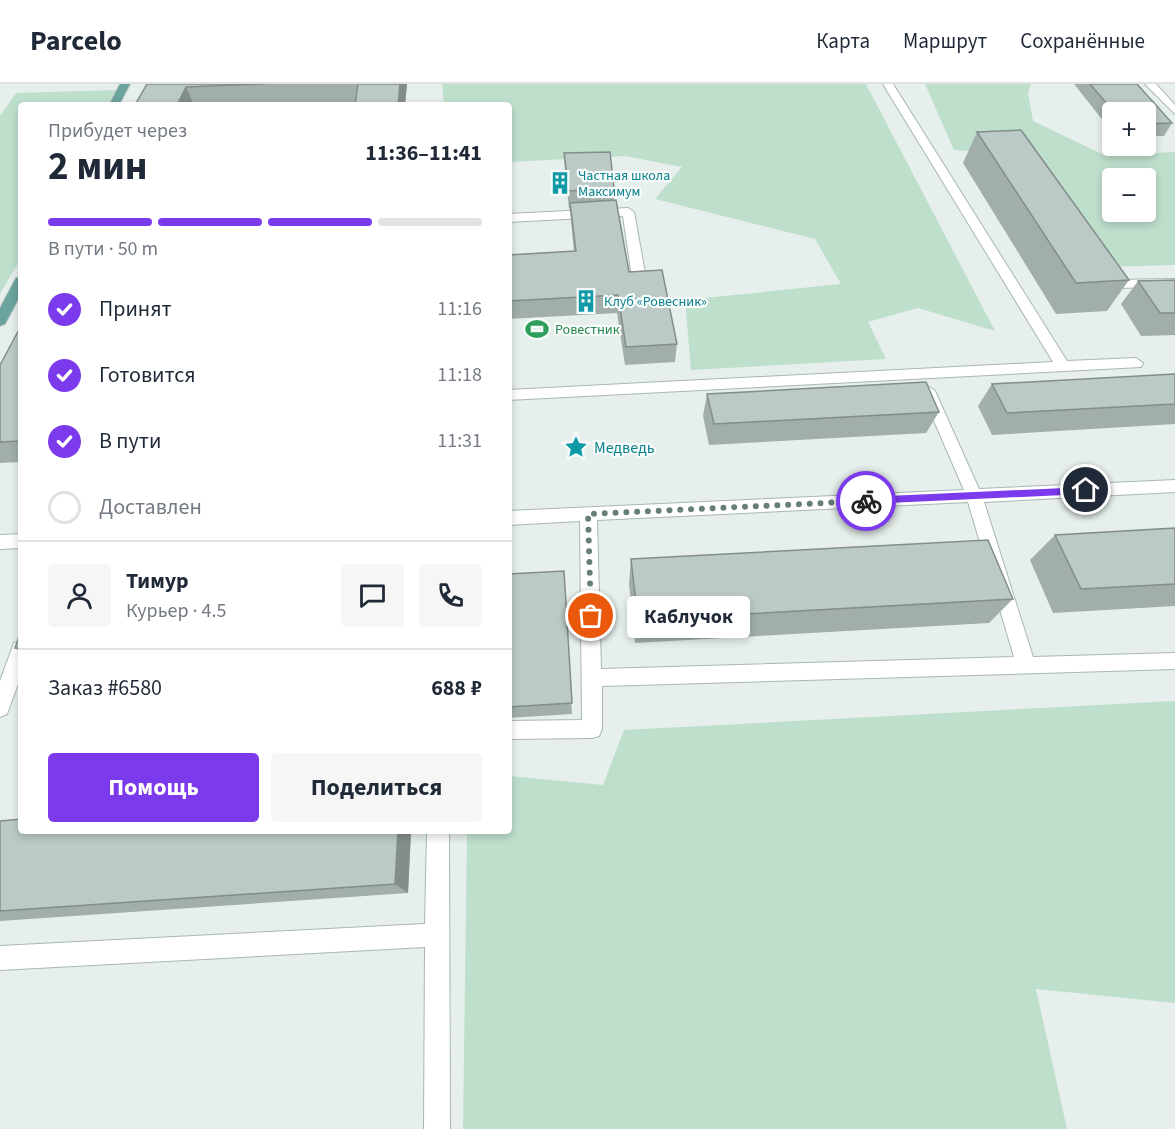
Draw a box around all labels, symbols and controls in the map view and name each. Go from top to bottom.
text: Parcelo [30,21,122,61]
text: Карта [816,26,870,56]
text: Маршрут [903,26,987,56]
text: Сохранённые [1020,26,1145,56]
map controls [1102,102,1156,222]
button: + [1102,102,1156,156]
text: Прибудет через [48,117,187,145]
text: 11:36–11:41 [365,137,482,169]
text: 2 мин [48,139,148,195]
place label: Частная школа Максимум [578,166,670,202]
button: − [1102,168,1156,222]
building icon: Частная школа Максимум [547,170,573,196]
text: В пути · 50 m [48,235,158,263]
building icon: Клуб «Ровесник» [573,288,599,314]
place label: Клуб «Ровесник» [604,292,707,312]
icon: check [48,293,81,326]
text: Принят [99,293,172,325]
text: 11:16 [437,295,482,323]
sports icon: Ровестник [524,316,550,342]
place label: Ровестник [555,320,620,340]
icon: check [48,359,81,392]
text: Готовится [99,359,196,391]
text: 11:18 [437,361,482,389]
icon: check [48,425,81,458]
text: В пути [99,425,161,457]
text: 11:31 [437,427,482,455]
place icon: Медведь [563,434,589,460]
place label: Медведь [594,437,655,459]
pin [1060,464,1111,515]
courier [836,471,896,531]
icon: home [1069,473,1102,506]
icon: bike [850,485,883,518]
text: Доставлен [99,491,202,523]
button: person [48,564,111,627]
button: chat [341,564,404,627]
button: phone [419,564,482,627]
text: Тимур [126,565,189,597]
pin [565,590,616,641]
callout: Каблучок [627,595,750,637]
text: Курьер · 4.5 [126,597,226,625]
icon: bag [574,599,607,632]
text: Каблучок [644,603,733,631]
text: Заказ #6580 [48,672,162,704]
text: 688 ₽ [431,672,482,704]
button: Помощь [48,753,259,822]
button: Поделиться [271,753,482,822]

